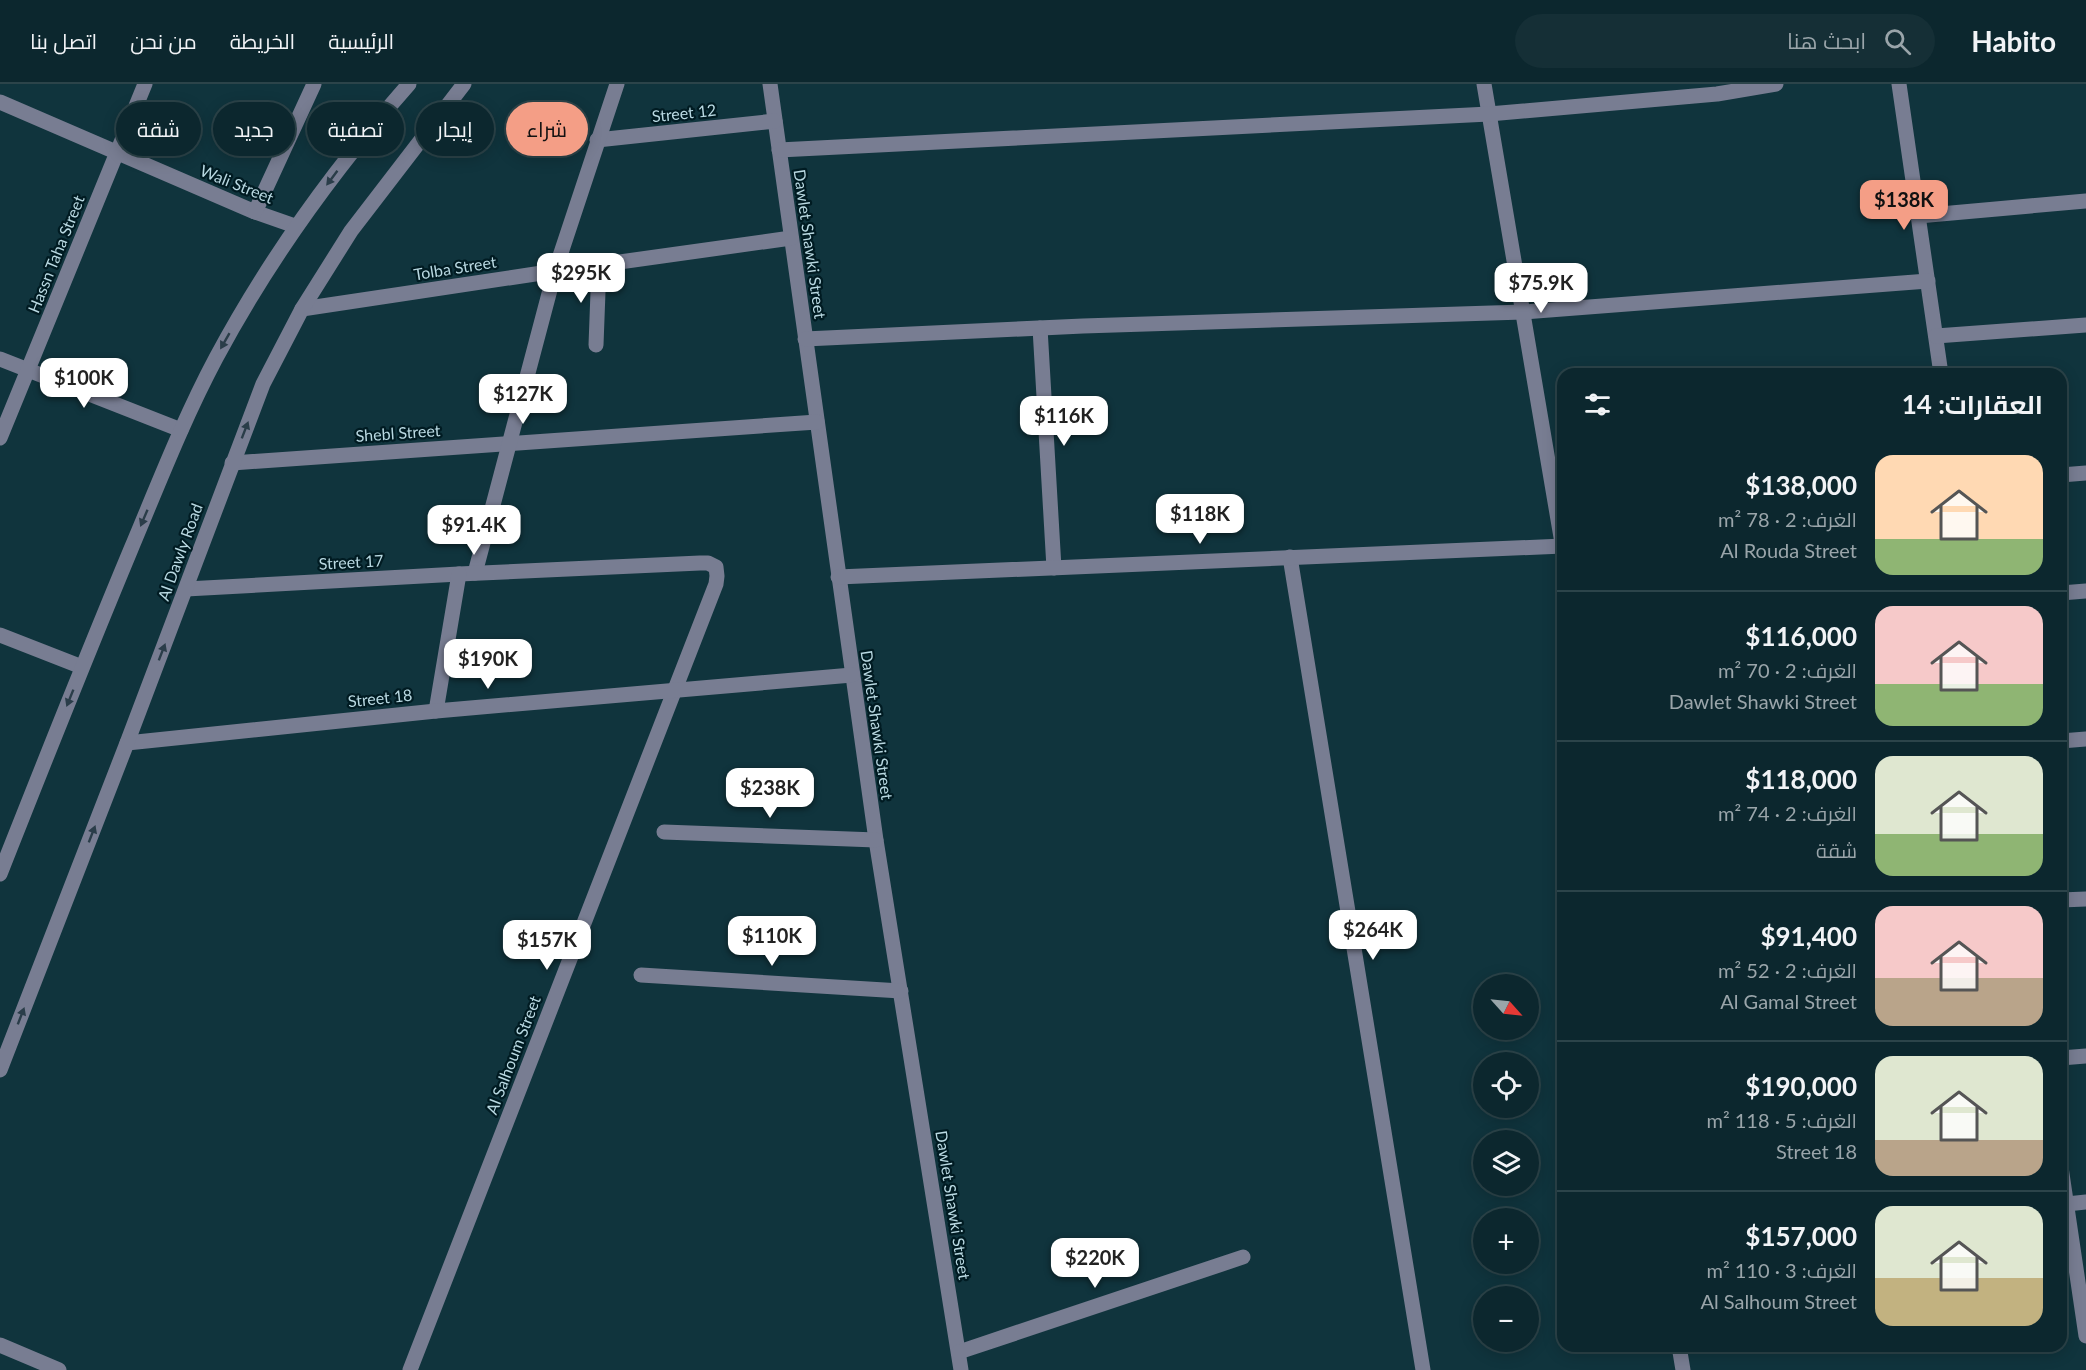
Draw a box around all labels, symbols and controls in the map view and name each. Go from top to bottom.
search box [1515,14,1935,68]
text: Habito [1971,24,2056,58]
icon: search [1881,25,1914,58]
text: ابحث هنا [1787,27,1866,54]
text: اتصل بنا [30,28,97,53]
text: من نحن [130,28,197,53]
text: الخريطة [230,28,295,53]
text: الرئيسية [328,28,394,53]
street label: Street 12 [651,100,717,125]
chip: شقة [116,102,201,156]
chip: جديد [213,102,295,156]
chip: تصفية [307,102,404,156]
chip: إيجار [416,102,494,156]
chip: شراء [506,102,588,156]
street label: Wali Street [198,160,277,207]
street label: Dawlet Shawki Street [791,168,830,320]
one-way arrow [325,170,338,186]
pin: $138K [1862,180,1946,231]
text: $138K [1874,187,1934,211]
street label: Hassn Taha Street [23,192,88,315]
street label: Tolba Street [412,252,498,283]
pin: $295K [539,253,623,304]
text: $295K [551,260,611,284]
pin: $75.9K [1492,263,1590,314]
text: $75.9K [1509,270,1573,294]
one-way arrow [220,333,231,349]
pin: $100K [42,358,126,409]
text: $100K [54,365,114,389]
pin: $127K [481,374,565,425]
text: $127K [493,381,553,405]
icon: filters [1581,388,1614,421]
text: العقارات: 14 [1902,388,2043,420]
pin: $116K [1022,396,1106,447]
text: $116K [1034,403,1094,427]
street label: Shebl Street [355,420,441,445]
one-way arrow [241,421,251,439]
text: $138,000 [1745,469,1857,501]
icon: home [1923,479,1995,551]
pin: $118K [1158,494,1242,545]
street label: Al Dawly Road [153,501,206,603]
text: $118K [1170,501,1230,525]
pin: $91.4K [425,505,523,556]
text: الغرف: 2 · 78 m² [1718,507,1857,531]
one-way arrow [139,509,148,527]
text: $91.4K [442,512,506,536]
text: Al Rouda Street [1720,538,1857,562]
street label: Street 17 [318,550,384,573]
text: $116,000 [1745,620,1857,652]
icon: home [1923,630,1995,702]
pin: $190K [446,639,530,690]
one-way arrow [158,643,167,661]
text: $190K [458,646,518,670]
street label: Dawlet Shawki Street [858,649,897,801]
text: الغرف: 2 · 70 m² [1718,658,1857,682]
street label: Street 18 [347,685,413,710]
text: Dawlet Shawki Street [1669,689,1857,713]
one-way arrow [64,690,74,708]
text: $118,000 [1745,763,1857,795]
pin: $238K [728,768,812,819]
text: $238K [740,775,800,799]
icon: home [1923,780,1995,852]
text: الغرف: 2 · 74 m² [1718,801,1857,825]
one-way arrow [88,825,97,843]
text: شقة [1816,838,1857,862]
pin: $264K [1331,910,1415,961]
pin: $110K [730,916,814,967]
text: $264K [1343,917,1403,941]
pin: $157K [505,920,589,971]
text: $91,400 [1760,920,1857,952]
text: $110K [742,923,802,947]
text: $157K [517,927,577,951]
icon: home [1923,930,1995,1002]
text: الغرف: 2 · 52 m² [1718,958,1857,982]
north arrow [1473,974,1539,1040]
map controls [1473,974,1539,1352]
text: Al Gamal Street [1720,989,1857,1013]
street label: Al Salhoum Street [481,993,544,1117]
one-way arrow [16,1006,26,1024]
button: locate [1473,1052,1539,1118]
text: $190,000 [1745,1070,1857,1102]
icon: home [1923,1080,1995,1152]
text: الغرف: 5 · 118 m² [1706,1108,1857,1132]
street label: Dawlet Shawki Street [932,1129,975,1281]
button: layers [1473,1130,1539,1196]
text: Street 18 [1776,1139,1857,1163]
button: + [1473,1208,1539,1274]
text: $157,000 [1745,1220,1857,1252]
icon: home [1923,1230,1995,1302]
pin: $220K [1053,1238,1137,1289]
text: $220K [1065,1245,1125,1269]
text: الغرف: 3 · 110 m² [1706,1258,1857,1282]
button: − [1473,1286,1539,1352]
text: Al Salhoum Street [1700,1289,1857,1313]

